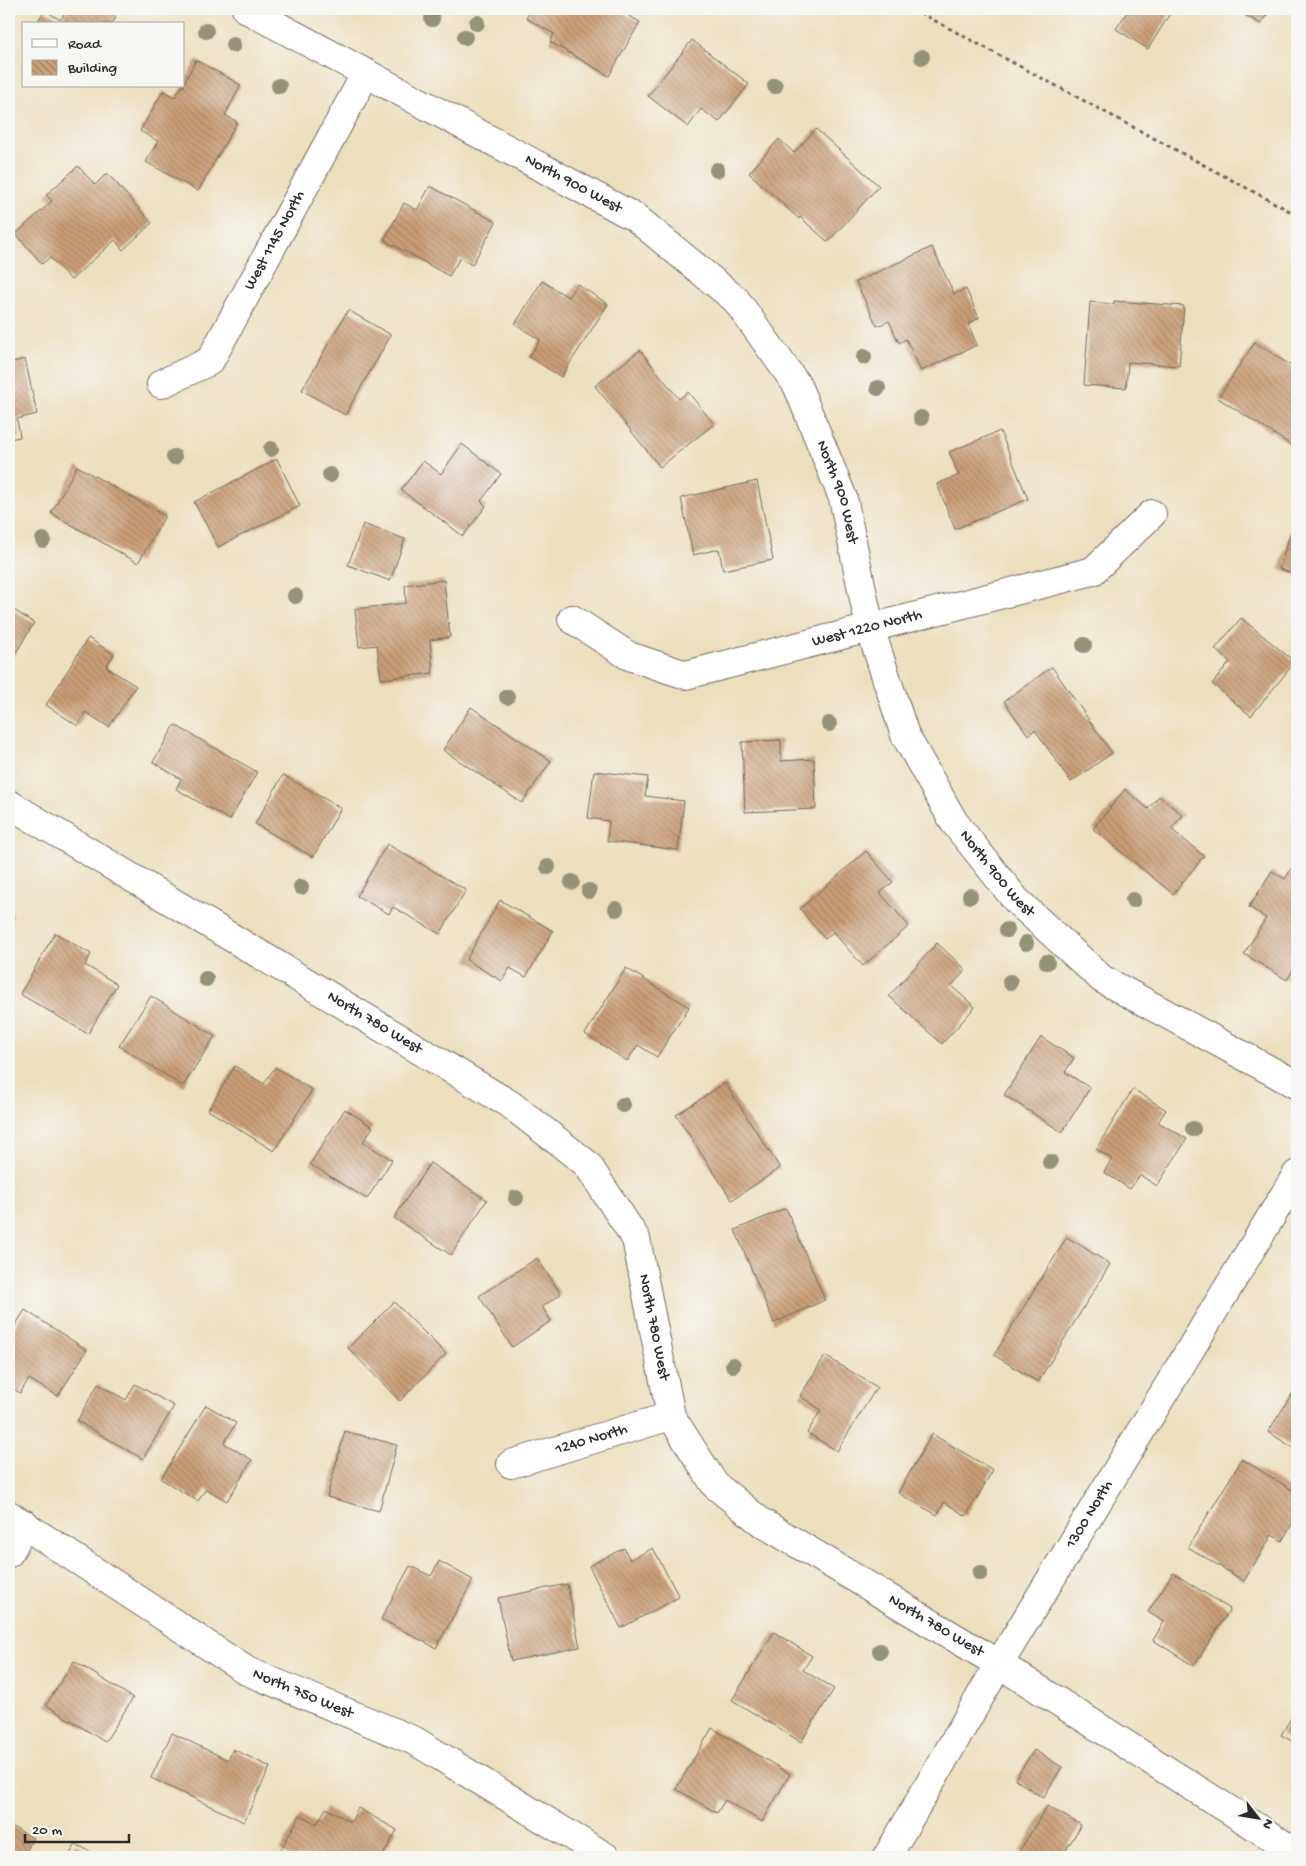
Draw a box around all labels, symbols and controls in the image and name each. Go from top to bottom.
legend [22,22,185,88]
text: Road [68,36,102,54]
text: Building [67,60,117,78]
street label: North 900 West [521,150,626,219]
street label: West 1145 North [241,187,310,294]
street label: North 900 West [811,438,862,547]
street label: West 1220 North [810,605,924,652]
street label: North 900 West [955,827,1039,923]
street label: North 780 West [323,987,427,1060]
street label: North 780 West [634,1273,673,1383]
street label: 1240 North [552,1420,630,1460]
street label: 1300 North [1061,1477,1118,1553]
street label: North 780 West [885,1591,988,1663]
street label: North 750 West [250,1665,357,1724]
north arrow [1234,1794,1284,1844]
scale bar [25,1811,129,1843]
text: N [1257,1815,1277,1832]
text: 20 m [32,1822,62,1840]

